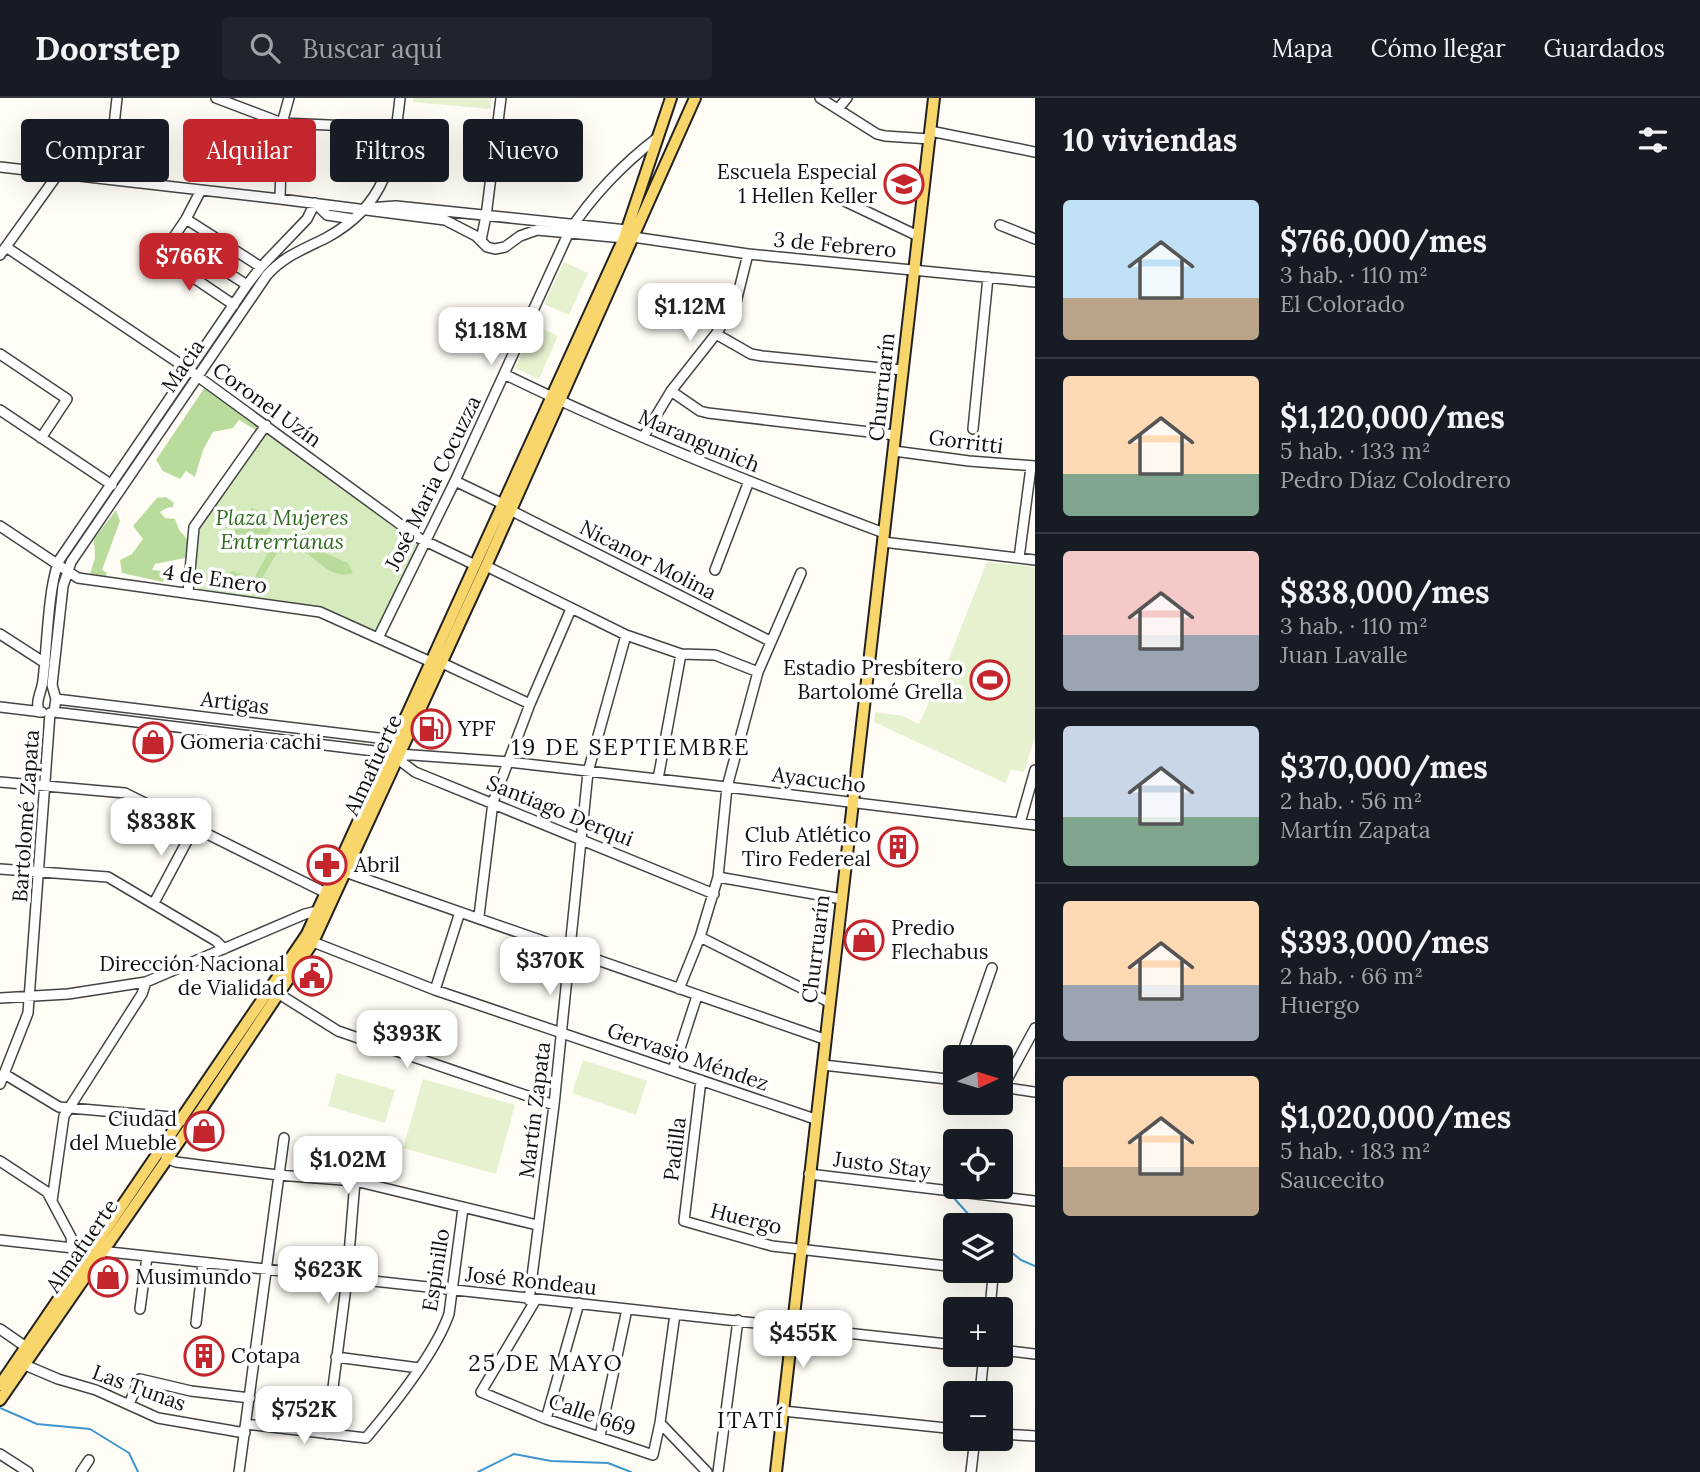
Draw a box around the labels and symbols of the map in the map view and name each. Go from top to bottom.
place label: Escuela Especial 1 Hellen Keller [717,158,877,209]
school or university icon: Escuela Especial 1 Hellen Keller [883,163,925,205]
street label: 3 de Febrero [773,226,898,263]
pin: $766K [140,234,238,293]
pin: $1.12M [633,284,747,343]
pin: $1.18M [434,308,548,367]
street label: Churruarín [862,331,901,443]
street label: Macia [155,334,210,397]
street label: Coronel Uzín [207,356,327,453]
street label: José Maria Cocuzza [378,391,487,575]
street label: Marangunich [634,403,764,478]
street label: Gorritti [927,424,1005,459]
park label: Plaza Mujeres Entrerrianas [216,504,348,555]
street label: Nicanor Molina [575,513,721,606]
street label: 4 de Enero [161,558,269,599]
place label: Estadio Presbítero Bartolomé Grella [783,654,963,705]
sports icon: Estadio Presbítero Bartolomé Grella [969,659,1011,701]
street label: Artigas [198,685,271,720]
fuel station icon: YPF [410,708,452,750]
street label: Almafuerte [337,710,408,820]
place label: YPF [457,715,495,742]
shop icon: Gomeria cachi [132,721,174,763]
place label: Gomeria cachi [180,728,321,755]
street label: Bartolomé Zapata [6,729,45,903]
district label: 19 DE SEPTIEMBRE [512,732,750,761]
street label: Ayacucho [770,760,868,799]
street label: Santiago Derqui [483,769,638,852]
pin: $838K [112,798,210,858]
place label: Club Atlético Tiro Federeal [742,821,871,872]
building icon: Club Atlético Tiro Federeal [877,826,919,868]
pharmacy icon: Abril [306,844,348,886]
place label: Abril [353,851,400,878]
street label: Churruarín [795,893,836,1005]
place label: Predio Flechabus [891,914,989,965]
shop icon: Predio Flechabus [843,919,885,961]
pin: $370K [501,937,599,997]
place label: Dirección Nacional de Vialidad [99,950,285,1001]
public building icon: Dirección Nacional de Vialidad [291,955,333,997]
pin: $393K [358,1010,456,1070]
street label: Gervasio Méndez [604,1016,773,1097]
street label: Martín Zapata [513,1040,556,1180]
north arrow [943,1045,1013,1115]
place label: Ciudad del Mueble [69,1105,177,1156]
shop icon: Ciudad del Mueble [183,1110,225,1152]
street label: Padilla [657,1115,692,1182]
pin: $1.02M [291,1136,405,1196]
street label: Justo Stay [831,1145,932,1184]
street label: Almafuerte [39,1194,124,1299]
street label: Huergo [708,1197,785,1240]
street label: Espinillo [416,1227,455,1313]
pin: $623K [279,1246,377,1306]
shop icon: Musimundo [87,1256,129,1298]
street label: José Rondeau [463,1260,598,1301]
place label: Musimundo [135,1263,251,1290]
pin: $455K [754,1310,852,1370]
building icon: Cotapa [183,1335,225,1377]
place label: Cotapa [231,1342,300,1369]
district label: 25 DE MAYO [468,1348,624,1377]
street label: Las Tunas [89,1358,190,1417]
pin: $752K [255,1386,353,1446]
street label: Calle 669 [545,1387,639,1442]
district label: ITATÍ [717,1405,785,1434]

